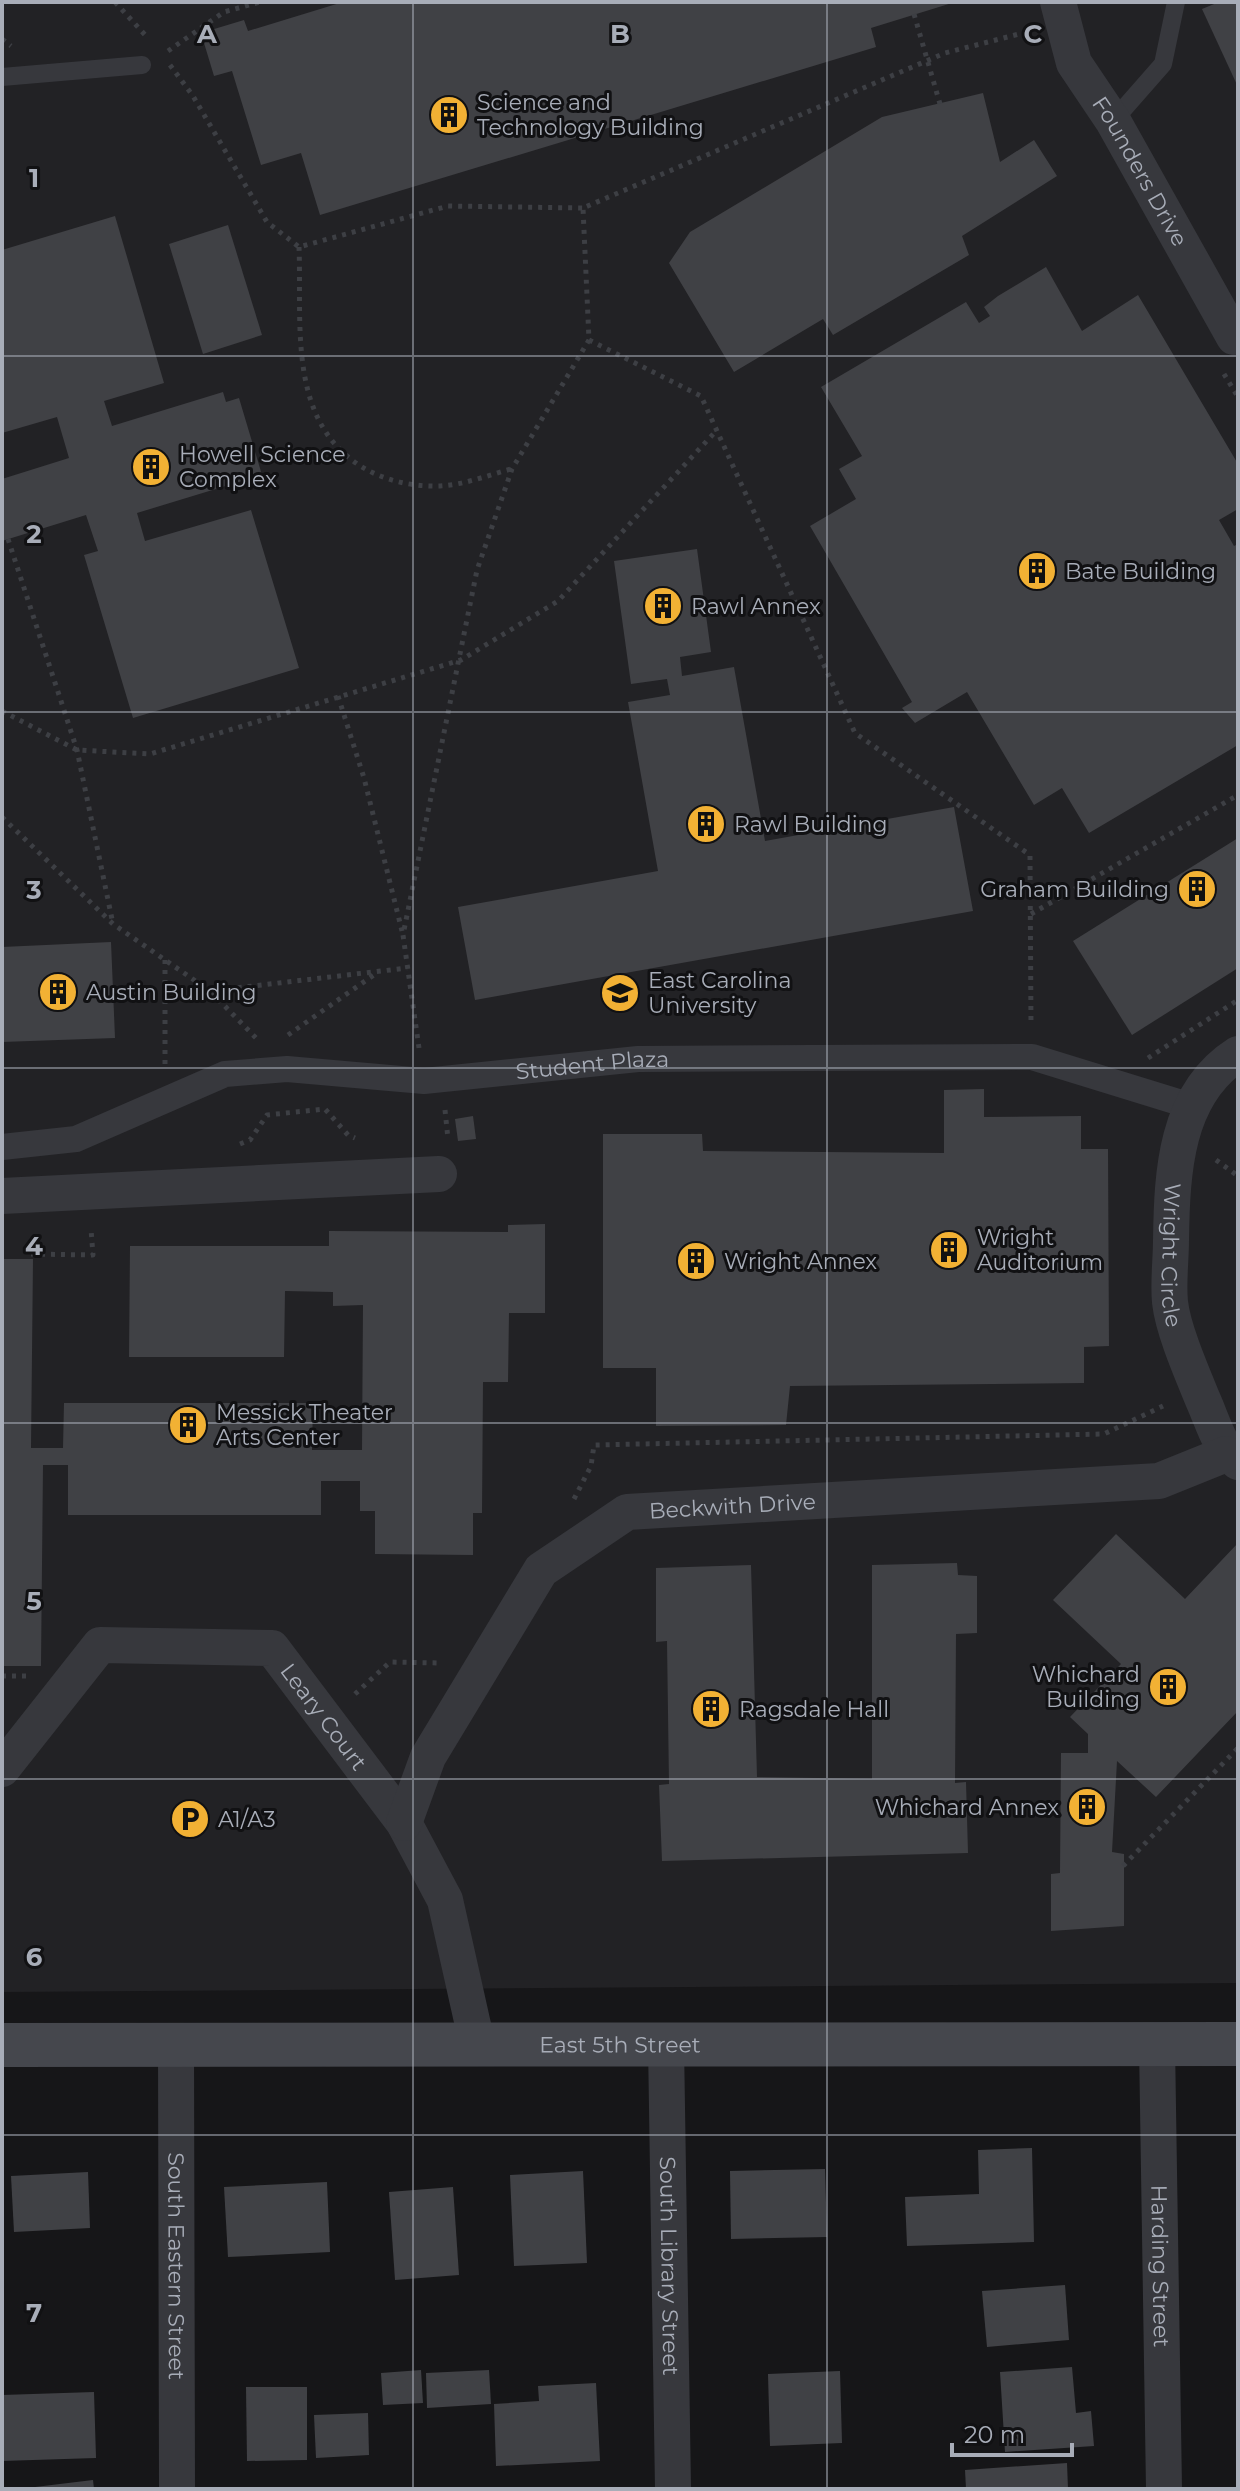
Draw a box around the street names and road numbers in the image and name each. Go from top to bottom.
street label: Founders Drive [1086,91,1193,251]
street label: Student Plaza [514,1046,669,1085]
street label: Wright Circle [1155,1182,1188,1330]
street label: Beckwith Drive [648,1488,817,1525]
street label: Leary Court [274,1658,372,1776]
street label: East 5th Street [539,2031,701,2059]
street label: South Eastern Street [162,2152,190,2380]
street label: South Library Street [654,2156,684,2376]
street label: Harding Street [1145,2185,1175,2348]

